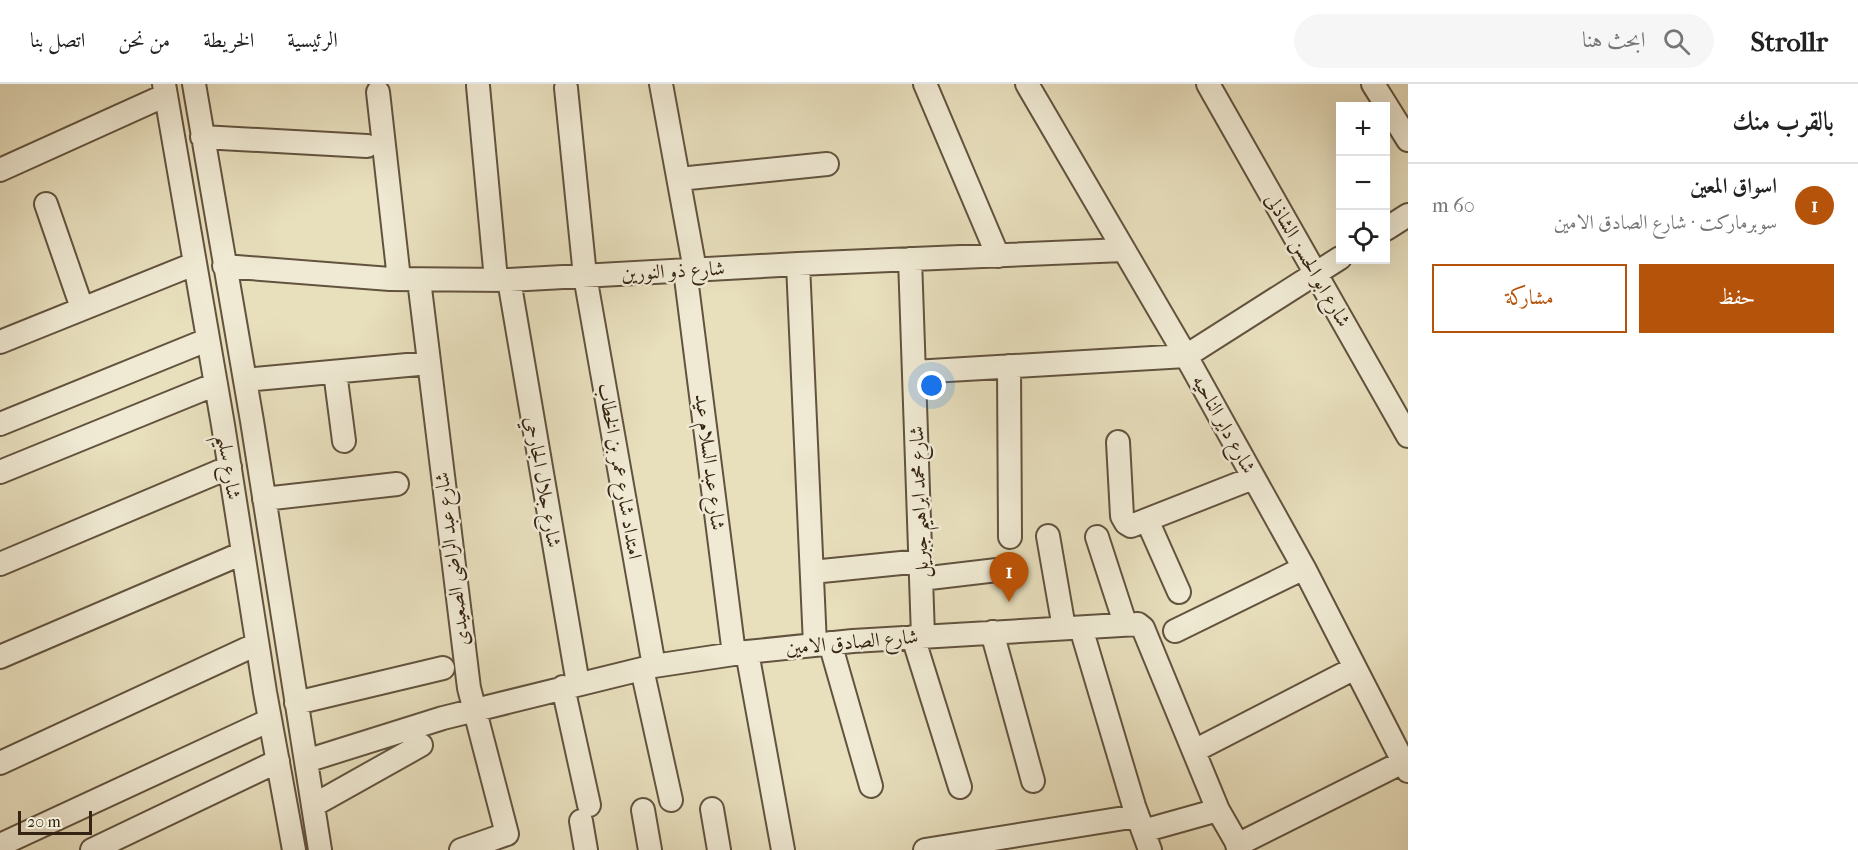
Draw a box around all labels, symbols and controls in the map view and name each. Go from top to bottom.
search box [1294,14,1714,68]
icon: search [1660,25,1693,58]
text: Strollr [1750,25,1828,58]
text: ابحث هنا [1582,27,1645,53]
text: اتصل بنا [30,28,85,52]
text: من نحن [118,28,170,52]
text: الخريطة [203,28,254,52]
text: الرئيسية [287,28,338,52]
map controls [1336,102,1390,264]
button: + [1336,102,1390,156]
text: بالقرب منك [1732,106,1834,137]
button: − [1336,156,1390,210]
text: اسواق المعين [1690,173,1777,199]
street label: شارع ابو الحسن الشاذلى [1255,189,1356,334]
text: 60 m [1432,194,1475,217]
text: 1 [1811,194,1818,217]
button: locate [1336,210,1390,264]
text: سوبرماركت · شارع الصادق الامين [1554,211,1777,234]
street label: شارع ذو النورين [621,257,726,291]
button: مشاركة [1432,264,1627,333]
button: حفظ [1639,264,1834,333]
your location [917,371,946,400]
street label: شارع داير الناحيه [1182,371,1260,480]
street label: امتداد شارع عمر بن الخطاب [587,381,647,562]
street label: شارع عبد السلام عيد [684,392,730,532]
street label: شارع جلال الجارحي [514,415,566,550]
street label: شارع محمد ابراهيم جبريل [905,425,941,578]
street label: شارع سليم [205,433,245,502]
street label: شارع عبد الراضى الصعيدى [430,470,480,647]
pin: 1 [990,552,1028,602]
street label: شارع الصادق الامين [785,625,920,665]
scale bar [18,808,92,836]
text: 20 m [27,812,61,831]

